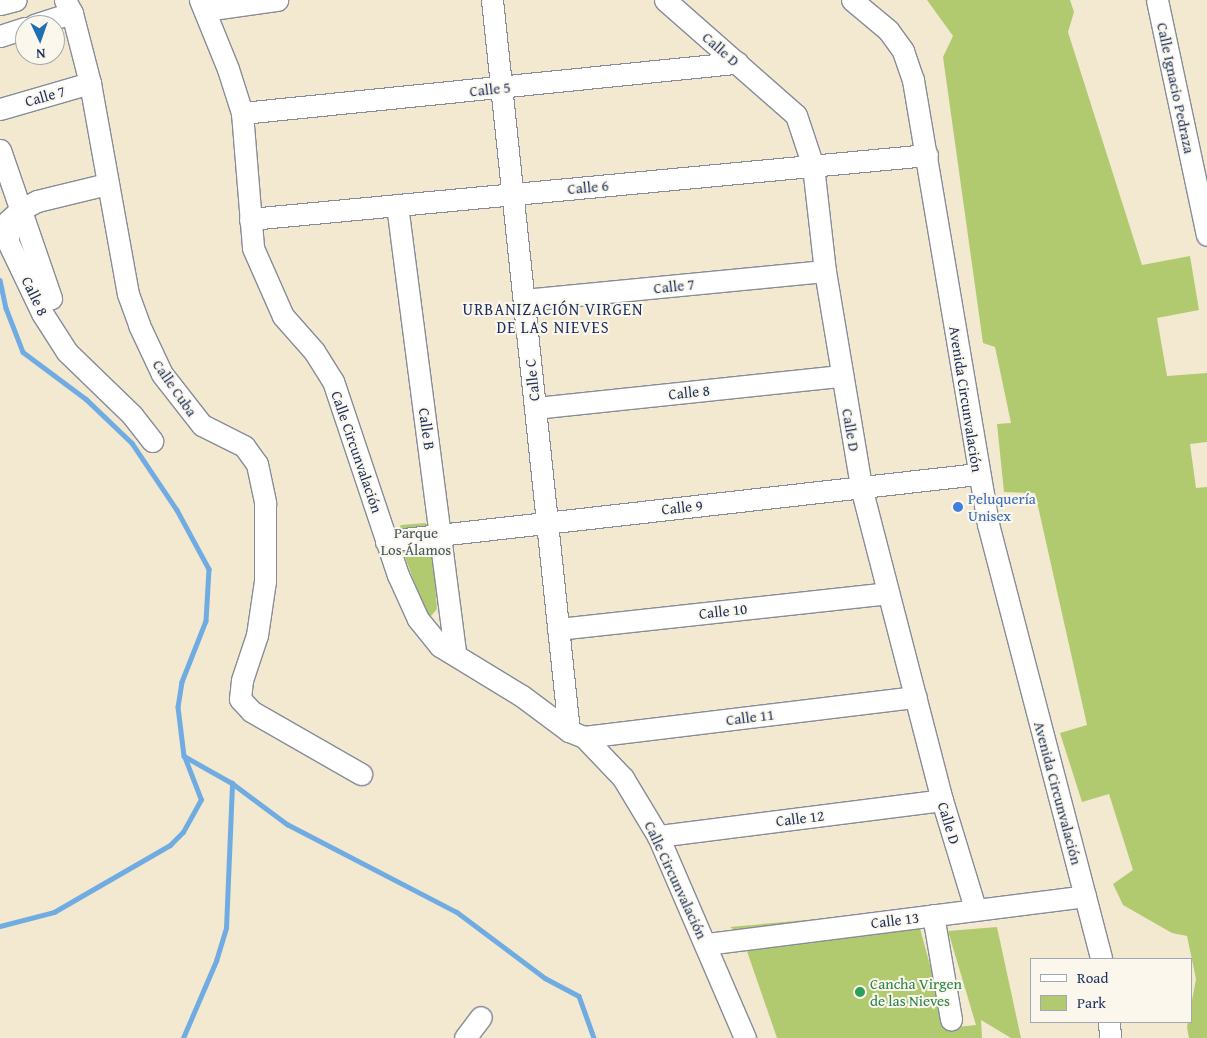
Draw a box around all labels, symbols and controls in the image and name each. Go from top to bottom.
north arrow [15,15,65,65]
street label: Calle Ignacio Pedraza [1153,21,1199,155]
street label: Calle D [699,28,743,70]
text: N [36,44,46,64]
street label: Calle 5 [469,78,511,100]
street label: Calle 7 [23,82,67,110]
street label: Calle 6 [567,176,609,198]
street label: Calle 8 [18,274,52,318]
street label: Calle 7 [653,275,695,297]
district label: URBANIZACIÓN VIRGEN DE LAS NIEVES [460,299,646,337]
street label: Avenida Circunvalación [946,325,986,473]
street label: Calle Cuba [149,356,201,420]
street label: Calle C [521,358,543,402]
street label: Calle 8 [668,381,710,403]
street label: Calle Circunvalación [328,389,386,515]
street label: Calle B [415,407,439,451]
street label: Calle D [838,407,864,453]
place label: Peluquería Unisex [968,489,1036,524]
street label: Calle 9 [661,496,703,518]
marker: Peluquería Unisex [952,501,964,513]
park label: Parque Los Álamos [381,523,451,558]
street label: Calle 10 [698,600,748,622]
street label: Calle 11 [725,705,775,729]
street label: Avenida Circunvalación [1030,719,1086,867]
street label: Calle D [934,800,964,846]
street label: Calle 12 [775,806,825,830]
street label: Calle Circunvalación [641,818,711,942]
street label: Calle 13 [870,908,920,932]
legend [1030,958,1192,1023]
text: Road [1077,967,1108,988]
place label: Cancha Virgen de las Nieves [870,974,962,1009]
marker: Cancha Virgen de las Nieves [854,986,866,998]
text: Park [1077,992,1106,1013]

